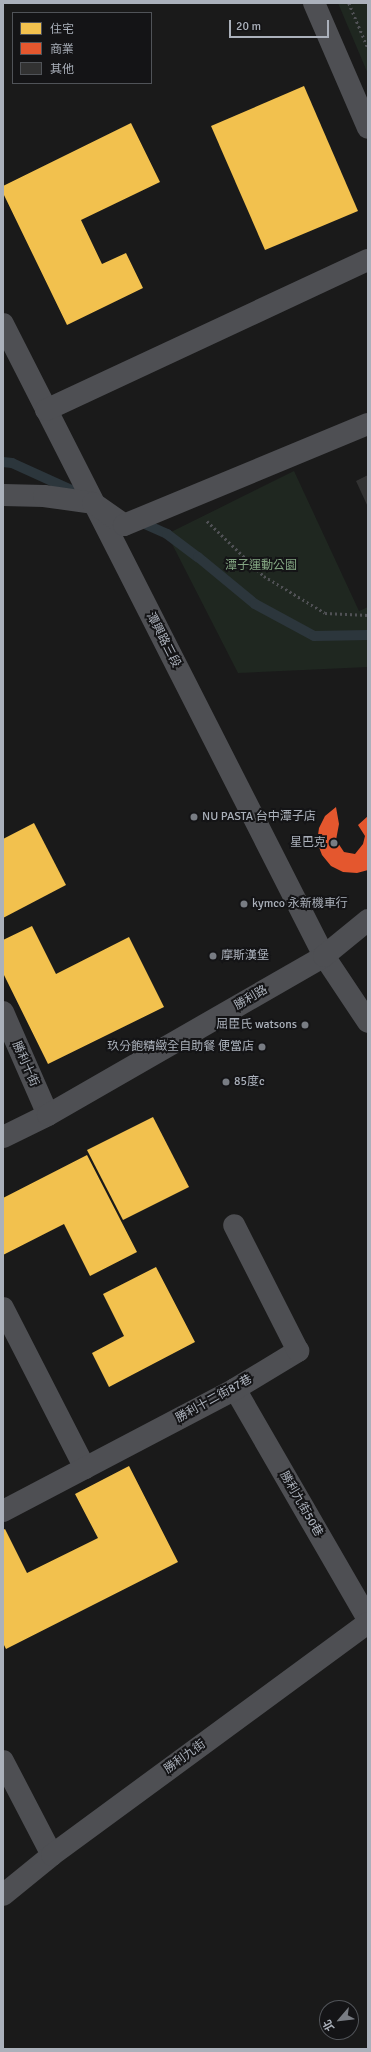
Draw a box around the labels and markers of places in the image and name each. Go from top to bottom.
place label: NU PASTA 台中潭子店 [202,810,316,824]
marker: NU PASTA 台中潭子店 [189,812,199,822]
place label: 星巴克 [290,836,326,850]
marker: 星巴克 [329,838,339,848]
place label: kymco 永新機車行 [252,897,348,911]
marker: kymco 永新機車行 [239,899,249,909]
place label: 摩斯漢堡 [221,949,269,963]
marker: 摩斯漢堡 [208,951,218,961]
place label: 屈臣氏 watsons [216,1018,297,1032]
marker: 屈臣氏 watsons [300,1020,310,1030]
place label: 玖分飽精緻全自助餐 便當店 [107,1040,254,1054]
marker: 玖分飽精緻全自助餐 便當店 [257,1042,267,1052]
place label: 85度c [234,1075,265,1089]
marker: 85度c [221,1077,231,1087]

